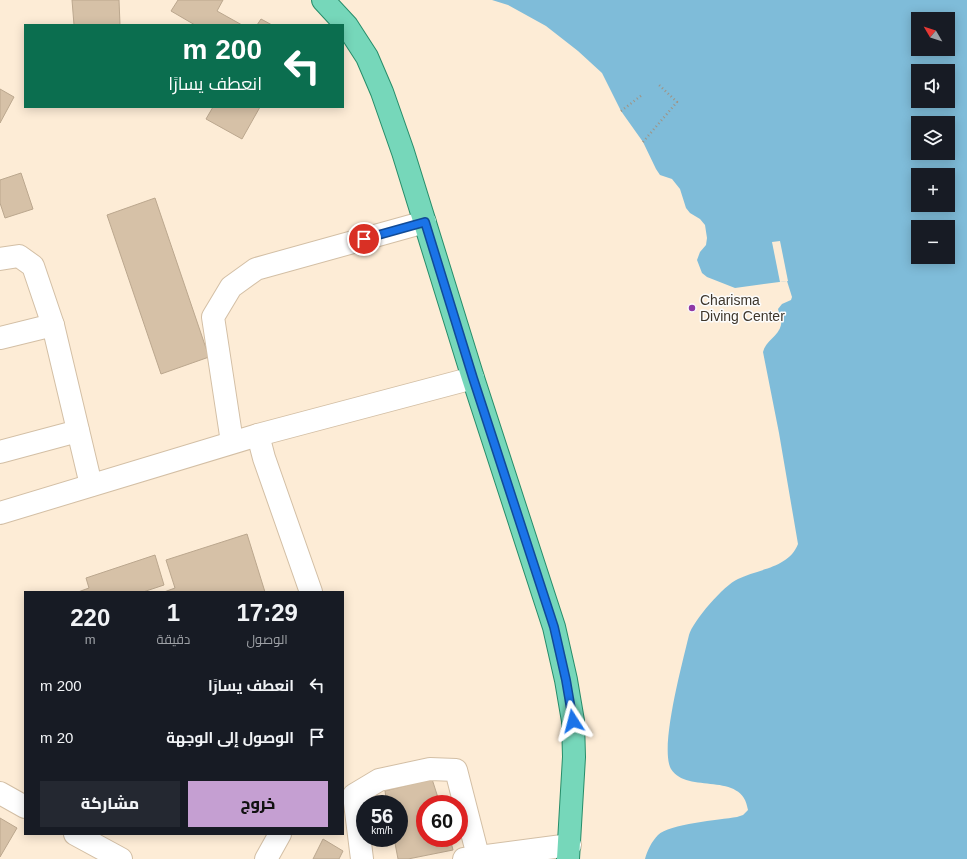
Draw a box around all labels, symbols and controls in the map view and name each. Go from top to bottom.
north arrow [911,12,955,56]
map controls [911,12,955,264]
text: 200 m [183,34,262,65]
icon: left [276,40,328,92]
button: sound [911,64,955,108]
text: انعطف يسارًا [168,74,262,94]
button: layers [911,116,955,160]
button: + [911,168,955,212]
button: − [911,220,955,264]
pin [347,222,381,256]
icon: arrive [353,228,375,250]
place label: Charisma Diving Center [700,292,785,324]
marker: Charisma Diving Center [687,303,697,313]
text: 1 [167,599,180,626]
text: 17:29 [236,599,298,626]
text: 220 [70,604,110,631]
text: m [85,632,96,647]
text: دقيقة [156,632,190,647]
text: الوصول [246,632,288,647]
icon: left [306,674,328,696]
text: 200 m [40,677,82,694]
text: انعطف يسارًا [208,677,294,694]
position arrow [552,700,594,742]
icon: arrive [306,726,328,748]
text: 20 m [40,729,73,746]
text: الوصول إلى الوجهة [166,729,294,746]
button: مشاركة [40,781,180,827]
button: خروج [188,781,328,827]
speed limit sign: 60 [416,795,468,847]
text: 56 [371,805,393,827]
text: km/h [371,825,393,836]

